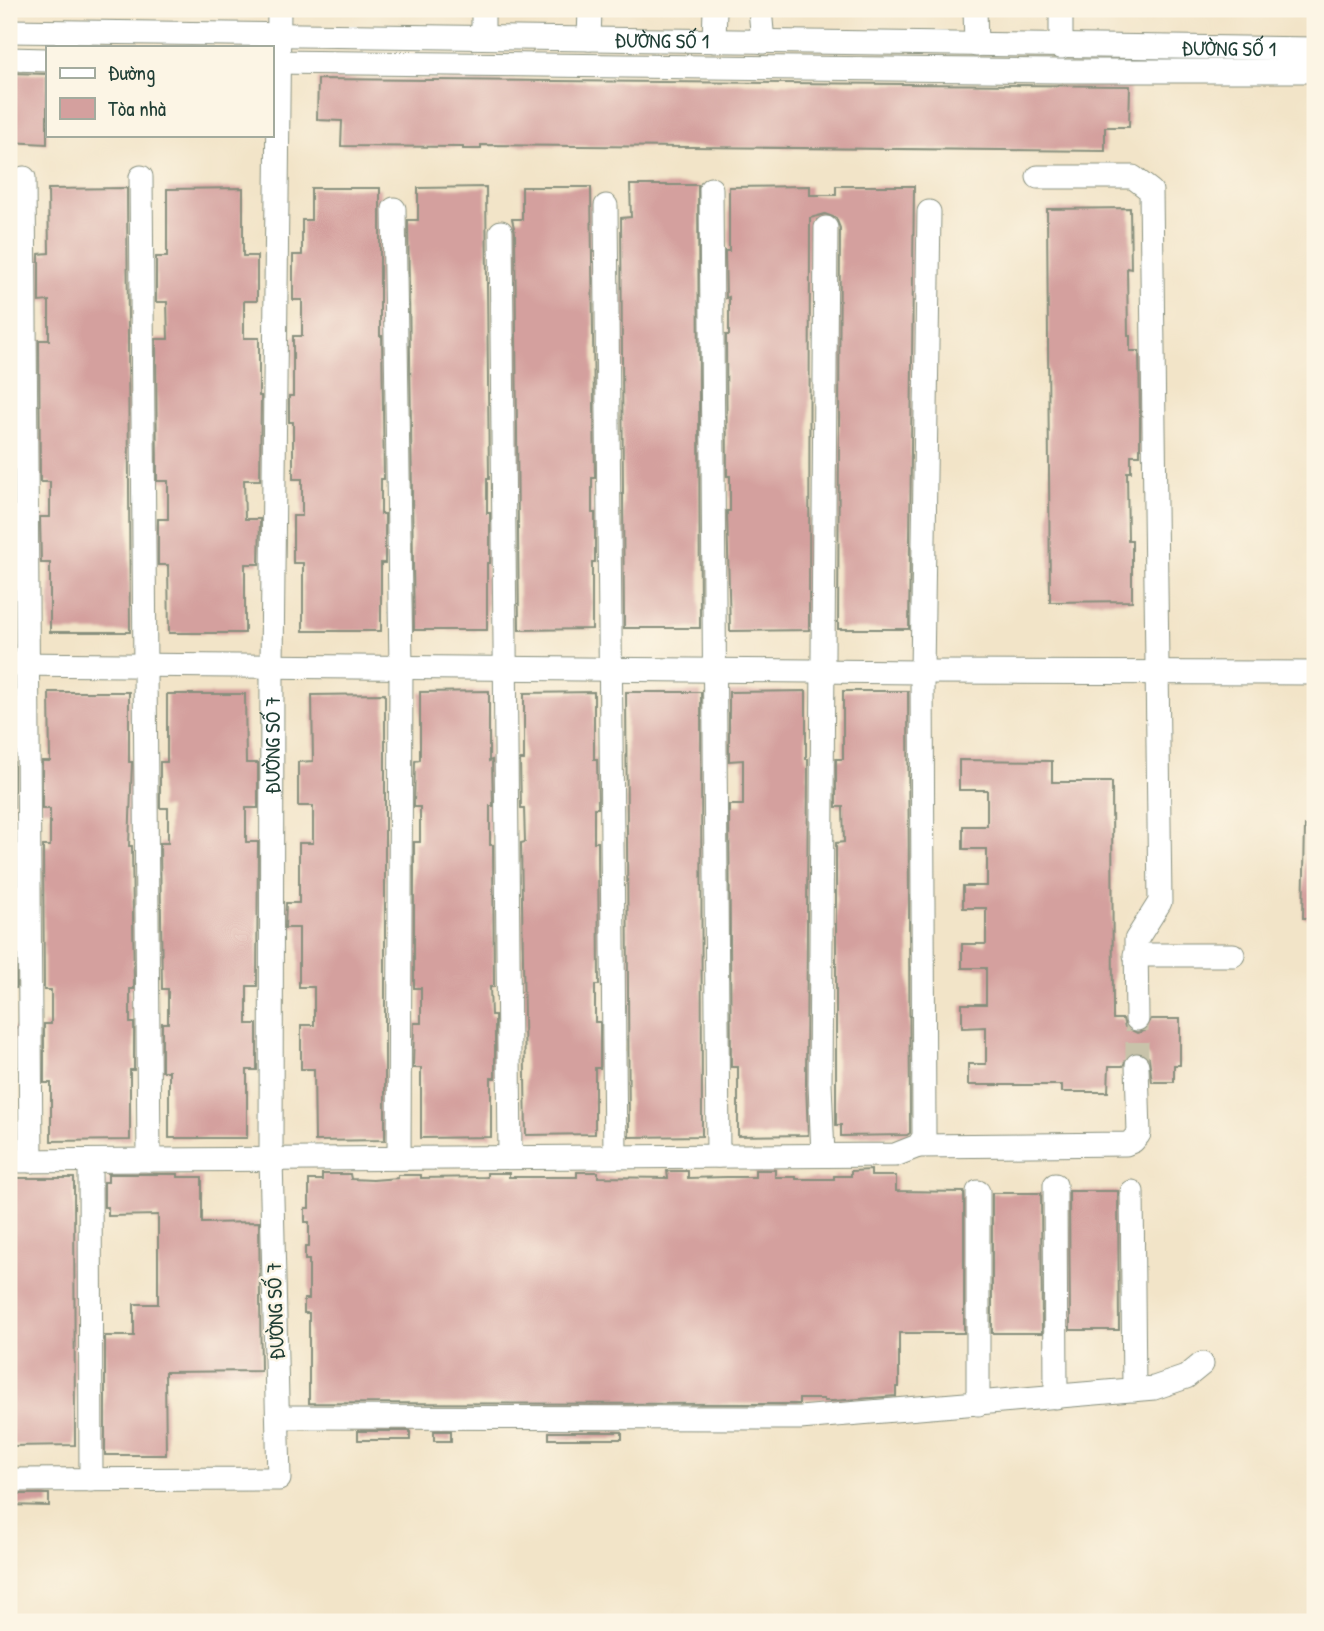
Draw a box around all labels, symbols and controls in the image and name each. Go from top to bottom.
street label: ĐƯỜNG SỐ 1 [614,25,710,55]
street label: ĐƯỜNG SỐ 1 [1181,33,1276,63]
legend [46,46,273,136]
text: Đường [108,58,155,87]
text: Tòa nhà [108,94,166,123]
street label: ĐƯỜNG SỐ 7 [257,696,286,794]
street label: ĐƯỜNG SỐ 7 [259,1262,291,1360]

